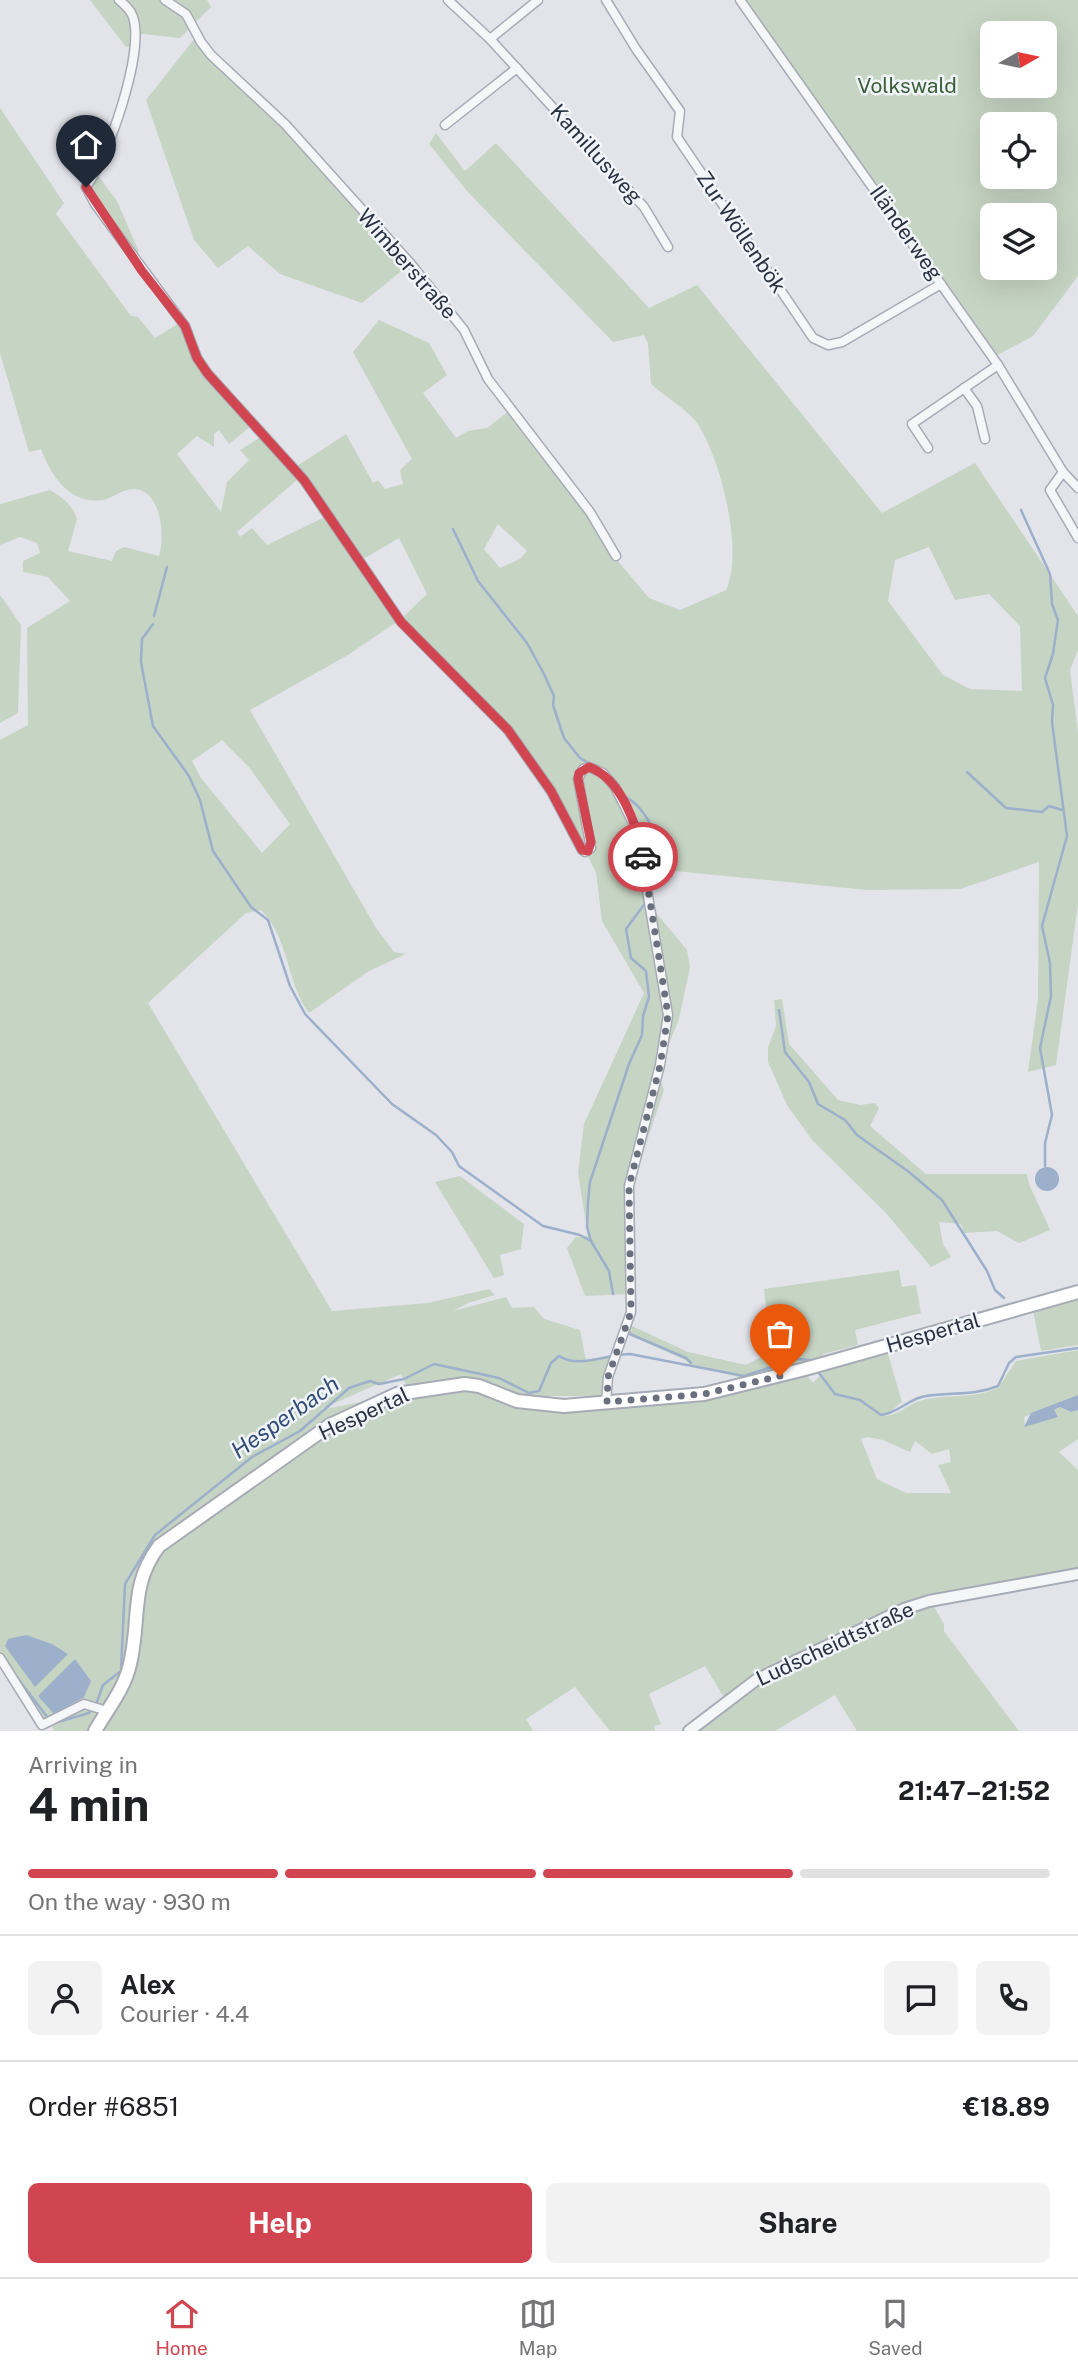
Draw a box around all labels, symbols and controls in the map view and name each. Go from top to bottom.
north arrow [980,21,1057,98]
map controls [980,21,1057,280]
park label: Volkswald [857,73,957,98]
street label: Kamillusweg [545,99,648,209]
button: locate [980,112,1057,189]
pin [56,115,116,187]
icon: home [67,126,105,164]
street label: Zur Wöllenbök [691,166,791,298]
street label: Iländerweg [865,181,948,285]
street label: Wimberstraße [353,203,462,324]
button: layers [980,203,1057,280]
courier [608,822,678,892]
icon: car [624,838,662,876]
pin [750,1304,810,1376]
street label: Hespertal [883,1307,983,1358]
icon: bag [761,1315,799,1353]
water label: Hesperbach [226,1370,344,1464]
street label: Hespertal [315,1382,413,1445]
street label: Ludscheidtstraße [752,1596,918,1691]
text: Arriving in [28,1751,138,1778]
text: 21:47–21:52 [898,1775,1050,1806]
text: 4 min [28,1777,149,1831]
text: On the way · 930 m [28,1888,231,1915]
button: person [28,1961,102,2035]
button: chat [884,1961,958,2035]
button: phone [976,1961,1050,2035]
text: Alex [120,1969,176,2000]
text: Courier · 4.4 [120,2000,249,2027]
text: Order #6851 [28,2091,179,2122]
text: €18.89 [963,2091,1050,2122]
button: Help [28,2183,532,2263]
button: Share [546,2183,1050,2263]
tab: Home [155,2295,208,2359]
tab: Map [519,2295,557,2359]
tab: Saved [868,2295,923,2359]

